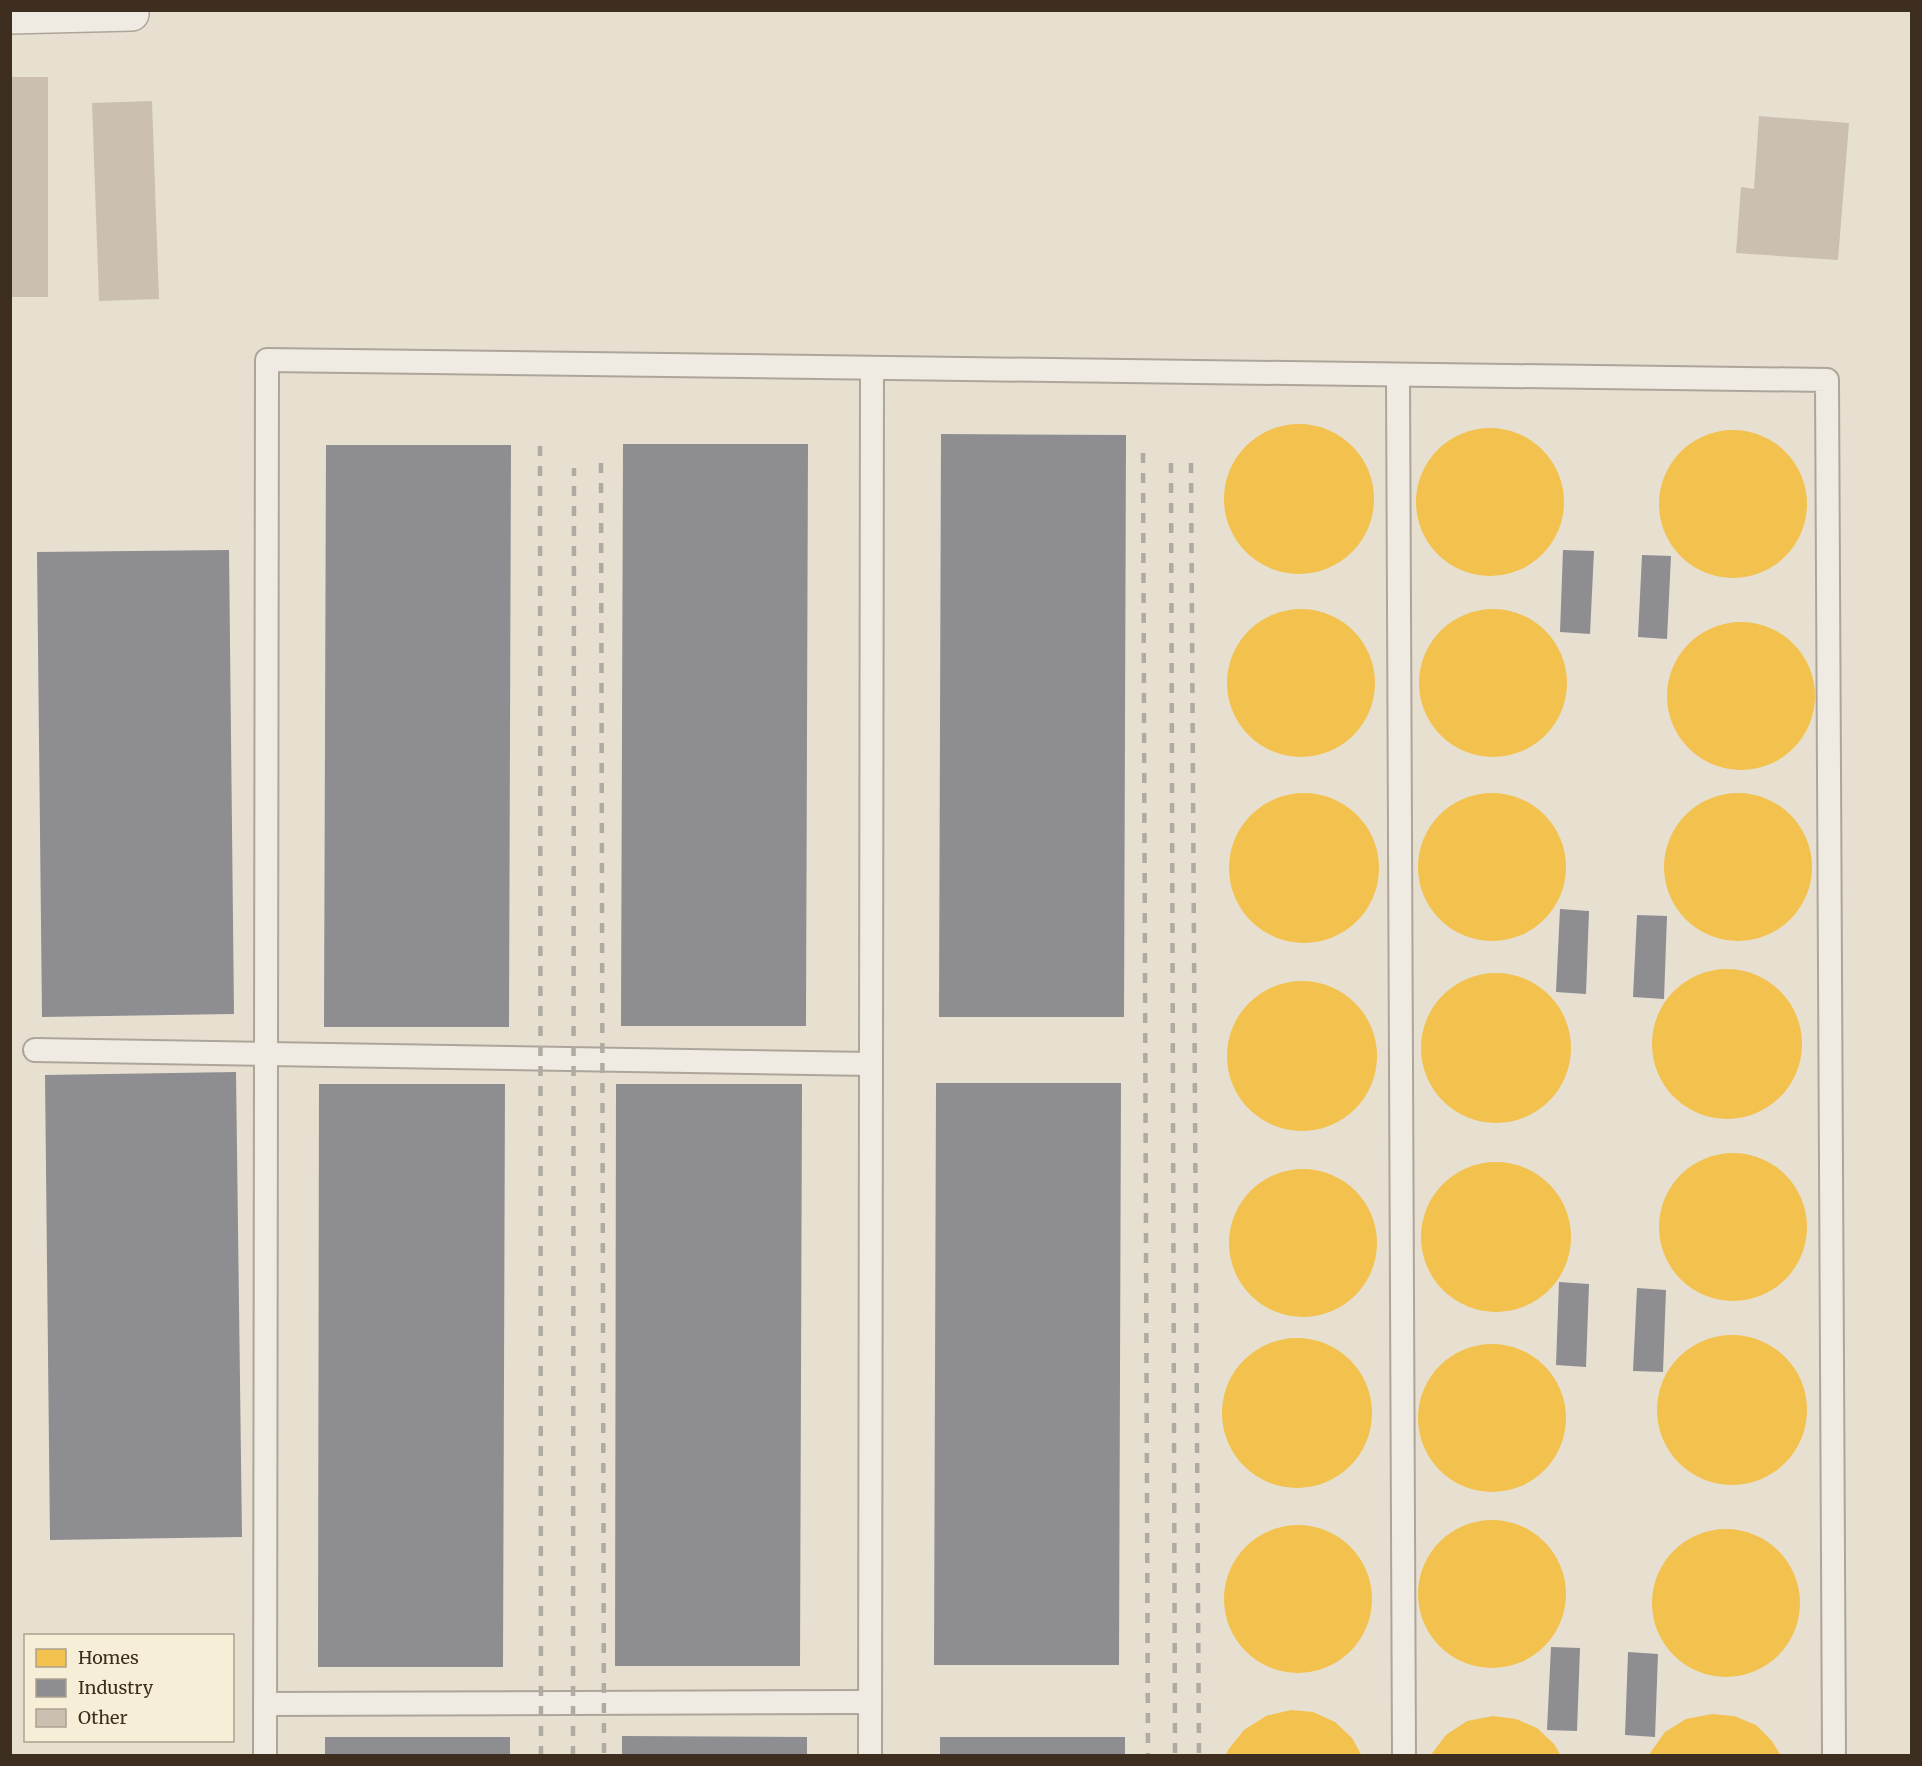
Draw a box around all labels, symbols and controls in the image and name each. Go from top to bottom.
legend [24,1634,234,1742]
text: Homes [78,1646,139,1669]
text: Industry [78,1676,154,1699]
text: Other [78,1706,128,1729]

